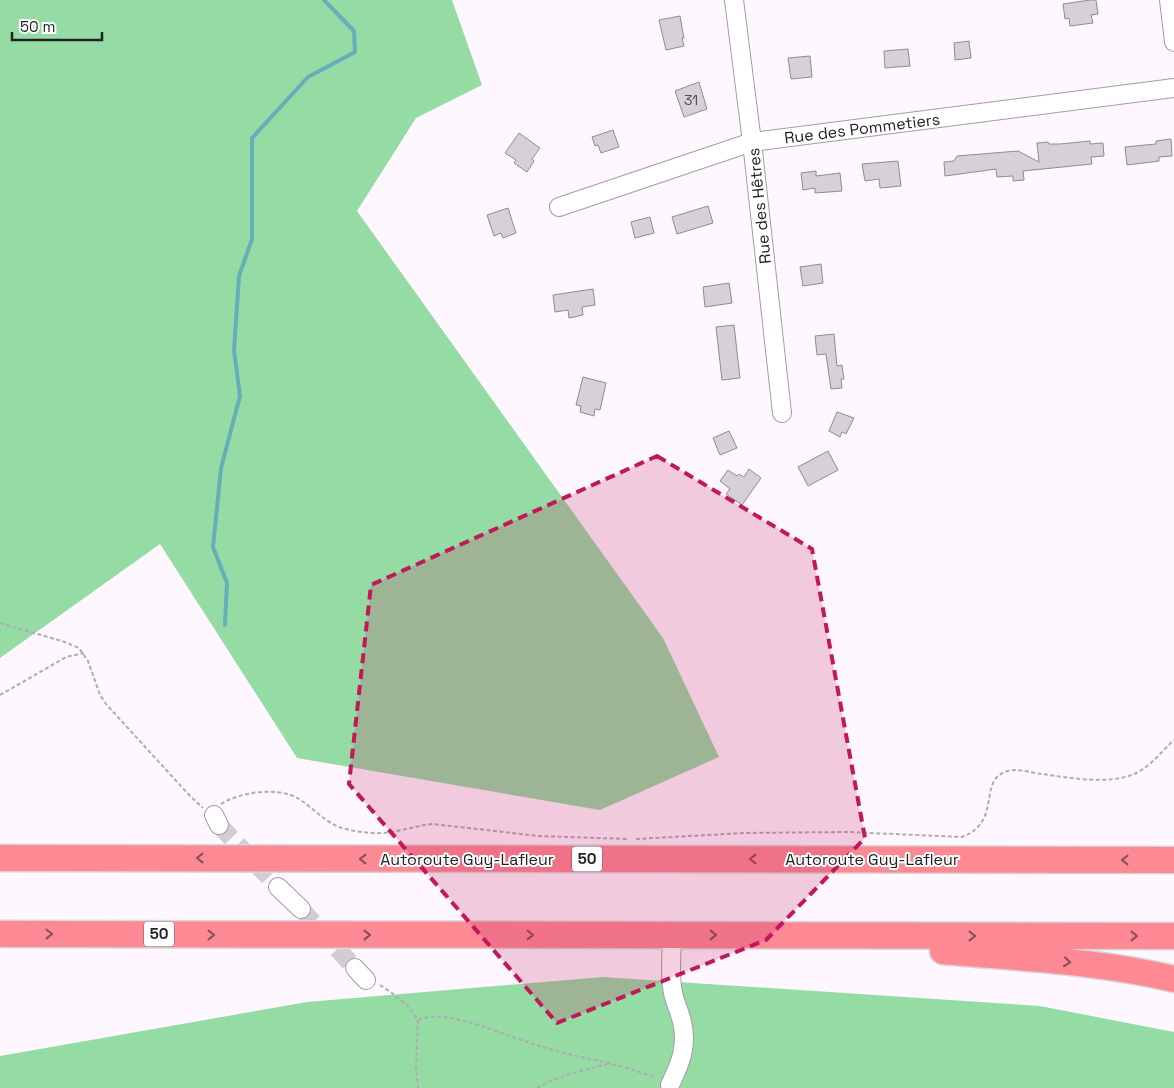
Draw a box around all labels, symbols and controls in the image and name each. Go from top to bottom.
scale bar [12,10,102,42]
text: 50 m [20,17,55,36]
house number: 31 [684,91,698,109]
street label: Rue des Pommetiers [783,109,941,148]
street label: Rue des Hêtres [743,147,776,265]
road number: 50 [572,846,602,872]
street label: Autoroute Guy-Lafleur [380,849,554,870]
street label: Autoroute Guy-Lafleur [785,849,959,870]
one-way arrow [196,853,204,863]
one-way arrow [359,854,366,864]
one-way arrow [749,854,756,864]
one-way arrow [1121,855,1129,865]
road number: 50 [144,922,174,946]
one-way arrow [45,929,53,939]
one-way arrow [208,930,215,940]
one-way arrow [364,930,372,940]
one-way arrow [526,930,534,940]
one-way arrow [710,930,717,940]
one-way arrow [968,931,976,941]
one-way arrow [1131,931,1139,941]
one-way arrow [1063,956,1071,967]

